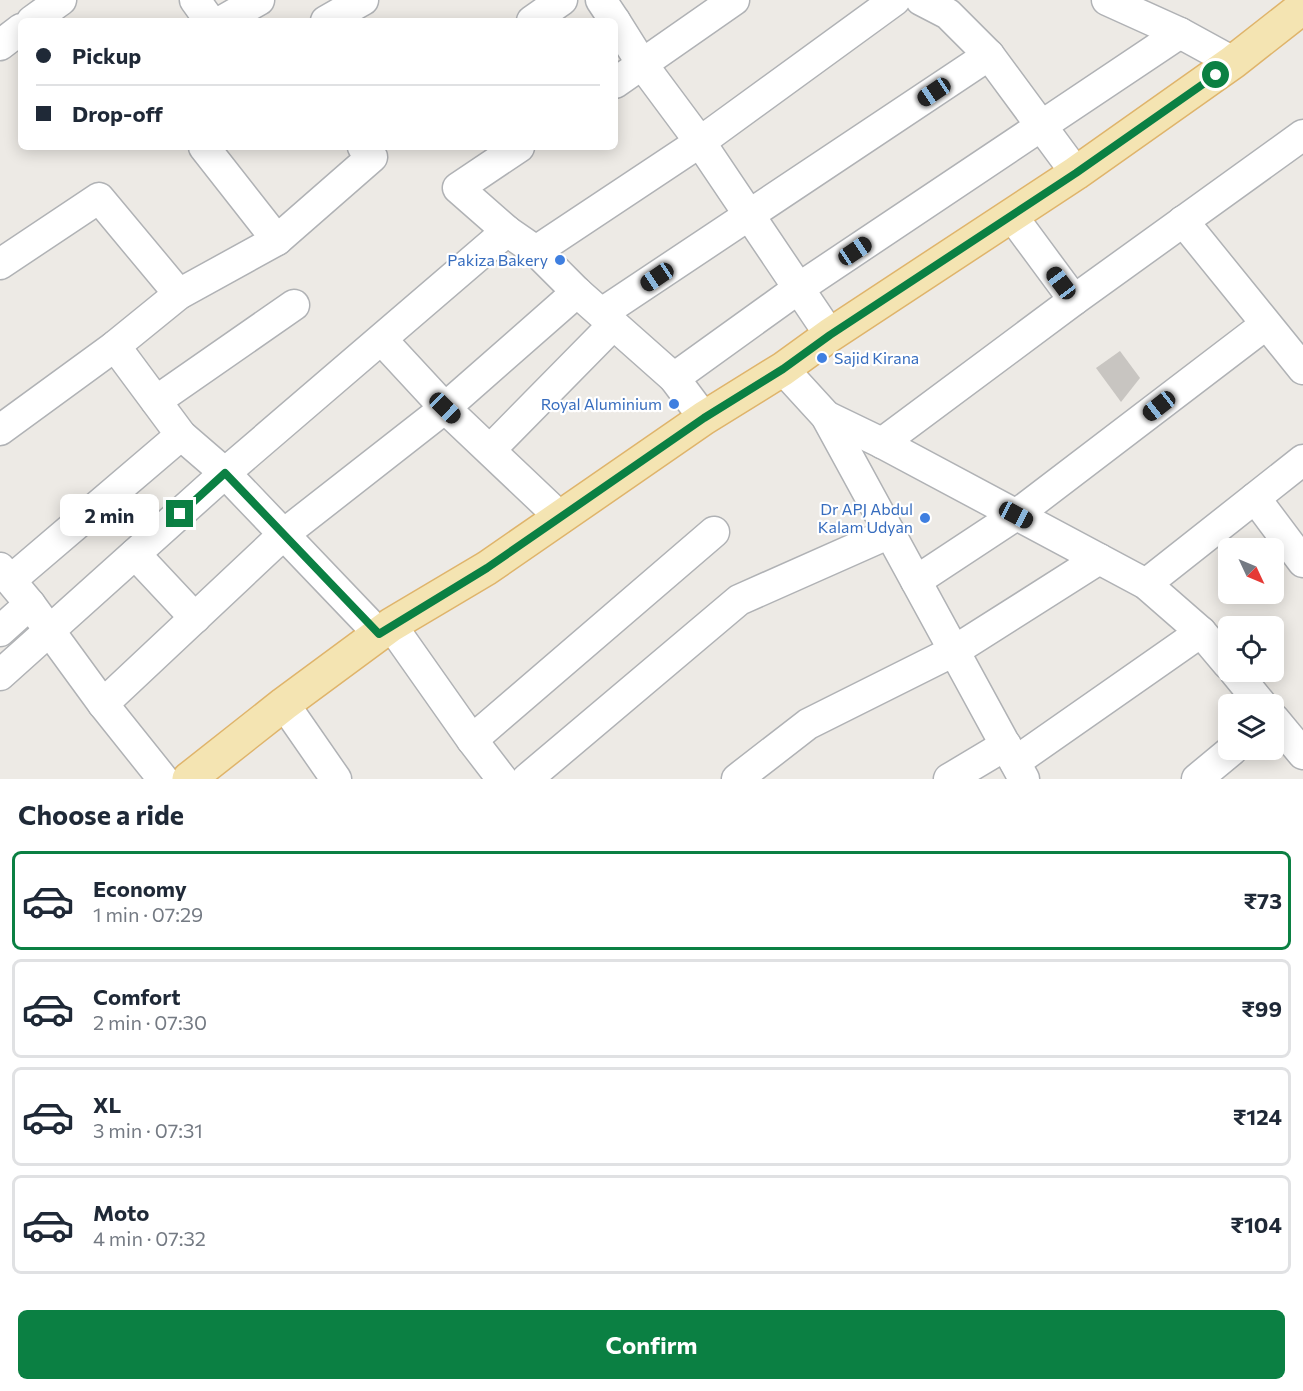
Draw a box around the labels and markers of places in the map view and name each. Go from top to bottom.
place label: Pakiza Bakery [447,250,548,269]
marker: Pakiza Bakery [553,253,567,267]
place label: Sajid Kirana [834,348,919,367]
marker: Sajid Kirana [815,351,829,365]
place label: Royal Aluminium [541,394,662,413]
marker: Royal Aluminium [667,397,681,411]
place label: Dr APJ Abdul Kalam Udyan [818,499,913,536]
marker: Dr APJ Abdul Kalam Udyan [918,511,932,525]

